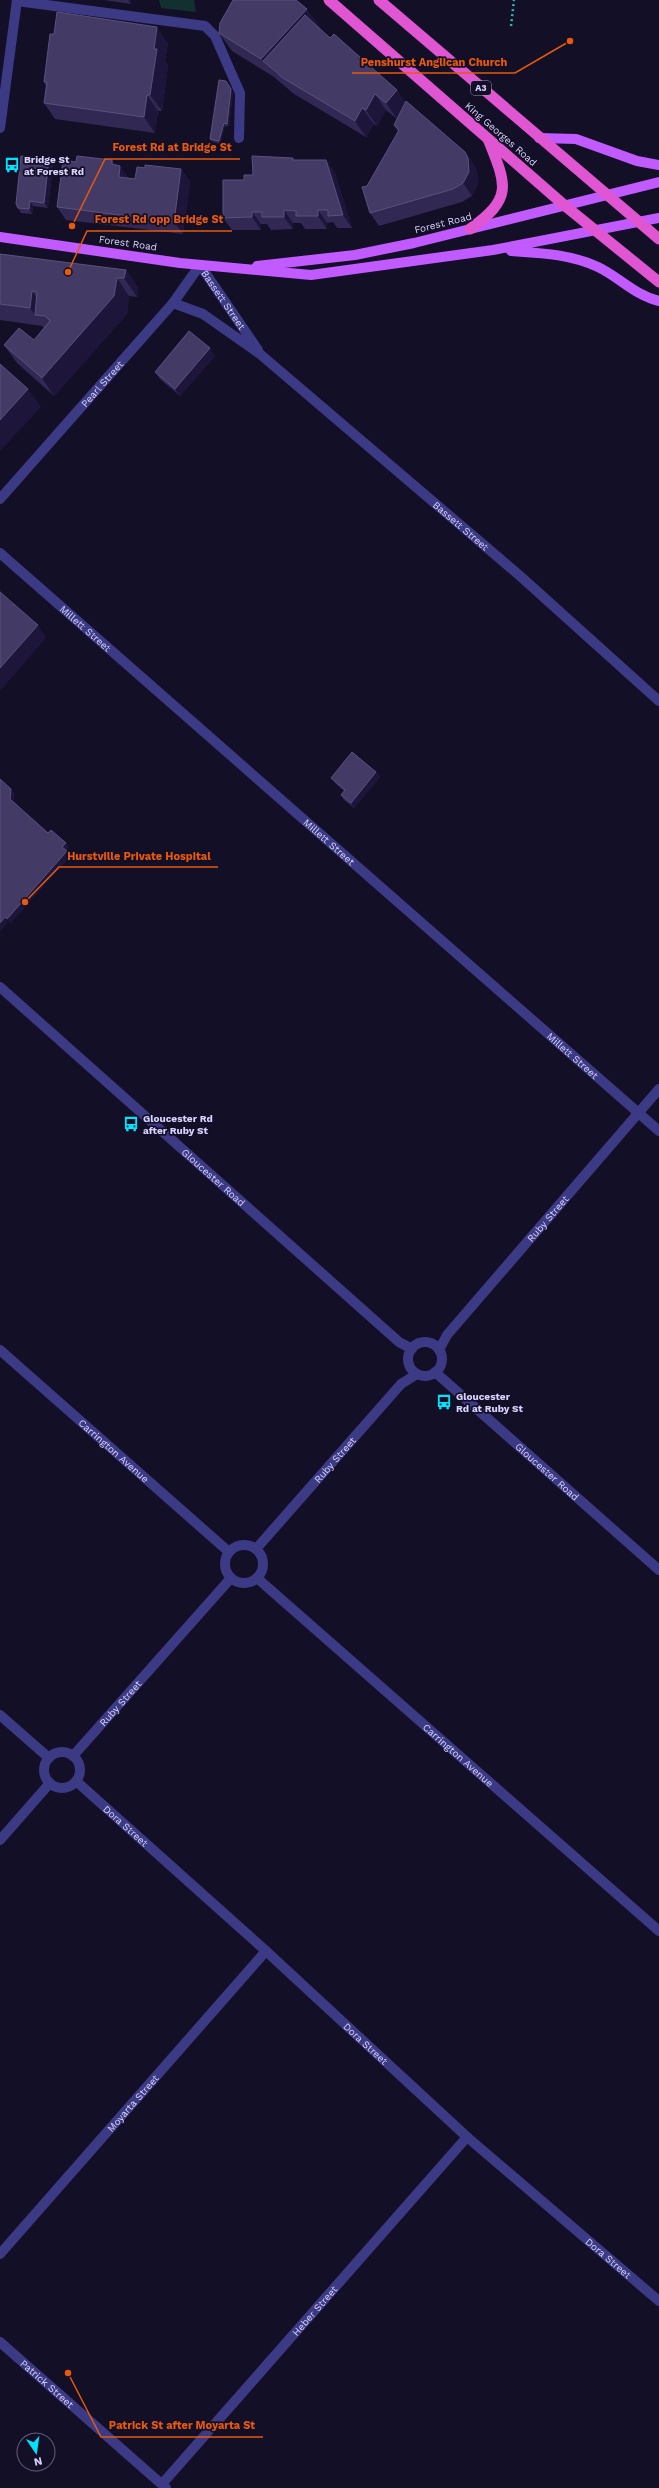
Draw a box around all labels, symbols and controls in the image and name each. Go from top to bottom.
callout: Penshurst Anglican Church [352,50,515,73]
text: Penshurst Anglican Church [361,56,508,69]
road number: A3 [471,81,491,95]
street label: King Georges Road [463,100,539,168]
callout: Forest Rd at Bridge St [105,136,240,159]
text: Forest Rd at Bridge St [112,141,232,154]
place label: Bridge St at Forest Rd [24,154,84,177]
bus stop icon: Bridge St at Forest Rd [3,156,21,174]
callout: Forest Rd opp Bridge St [87,208,232,231]
street label: Forest Road [413,211,473,235]
text: Forest Rd opp Bridge St [95,213,224,226]
street label: Forest Road [98,233,158,253]
street label: Bassett Street [199,268,248,332]
street label: Pearl Street [79,358,126,409]
street label: Bassett Street [431,499,492,553]
street label: Millett Street [58,603,114,654]
street label: Millett Street [301,816,358,868]
callout: Hurstville Private Hospital [59,844,218,867]
text: Hurstville Private Hospital [67,850,211,863]
street label: Millett Street [545,1030,601,1081]
place label: Gloucester Rd after Ruby St [143,1113,213,1136]
bus stop icon: Gloucester Rd after Ruby St [122,1115,140,1133]
street label: Gloucester Road [180,1146,248,1208]
street label: Ruby Street [525,1192,571,1244]
place label: Gloucester Rd at Ruby St [456,1391,524,1414]
bus stop icon: Gloucester Rd at Ruby St [435,1393,453,1411]
street label: Carrington Avenue [77,1417,151,1485]
street label: Ruby Street [311,1434,358,1485]
street label: Gloucester Road [513,1440,581,1502]
street label: Ruby Street [97,1677,144,1728]
street label: Carrington Avenue [421,1721,496,1789]
street label: Dora Street [101,1803,151,1849]
street label: Dora Street [341,2020,391,2067]
street label: Moyarta Street [105,2072,161,2134]
street label: Dora Street [584,2236,634,2281]
street label: Heber Street [290,2283,340,2338]
street label: Patrick Street [18,2357,77,2410]
callout: Patrick St after Moyarta St [101,2414,263,2437]
text: Patrick St after Moyarta St [109,2419,255,2432]
north arrow [16,2432,56,2472]
text: N [33,2454,44,2469]

